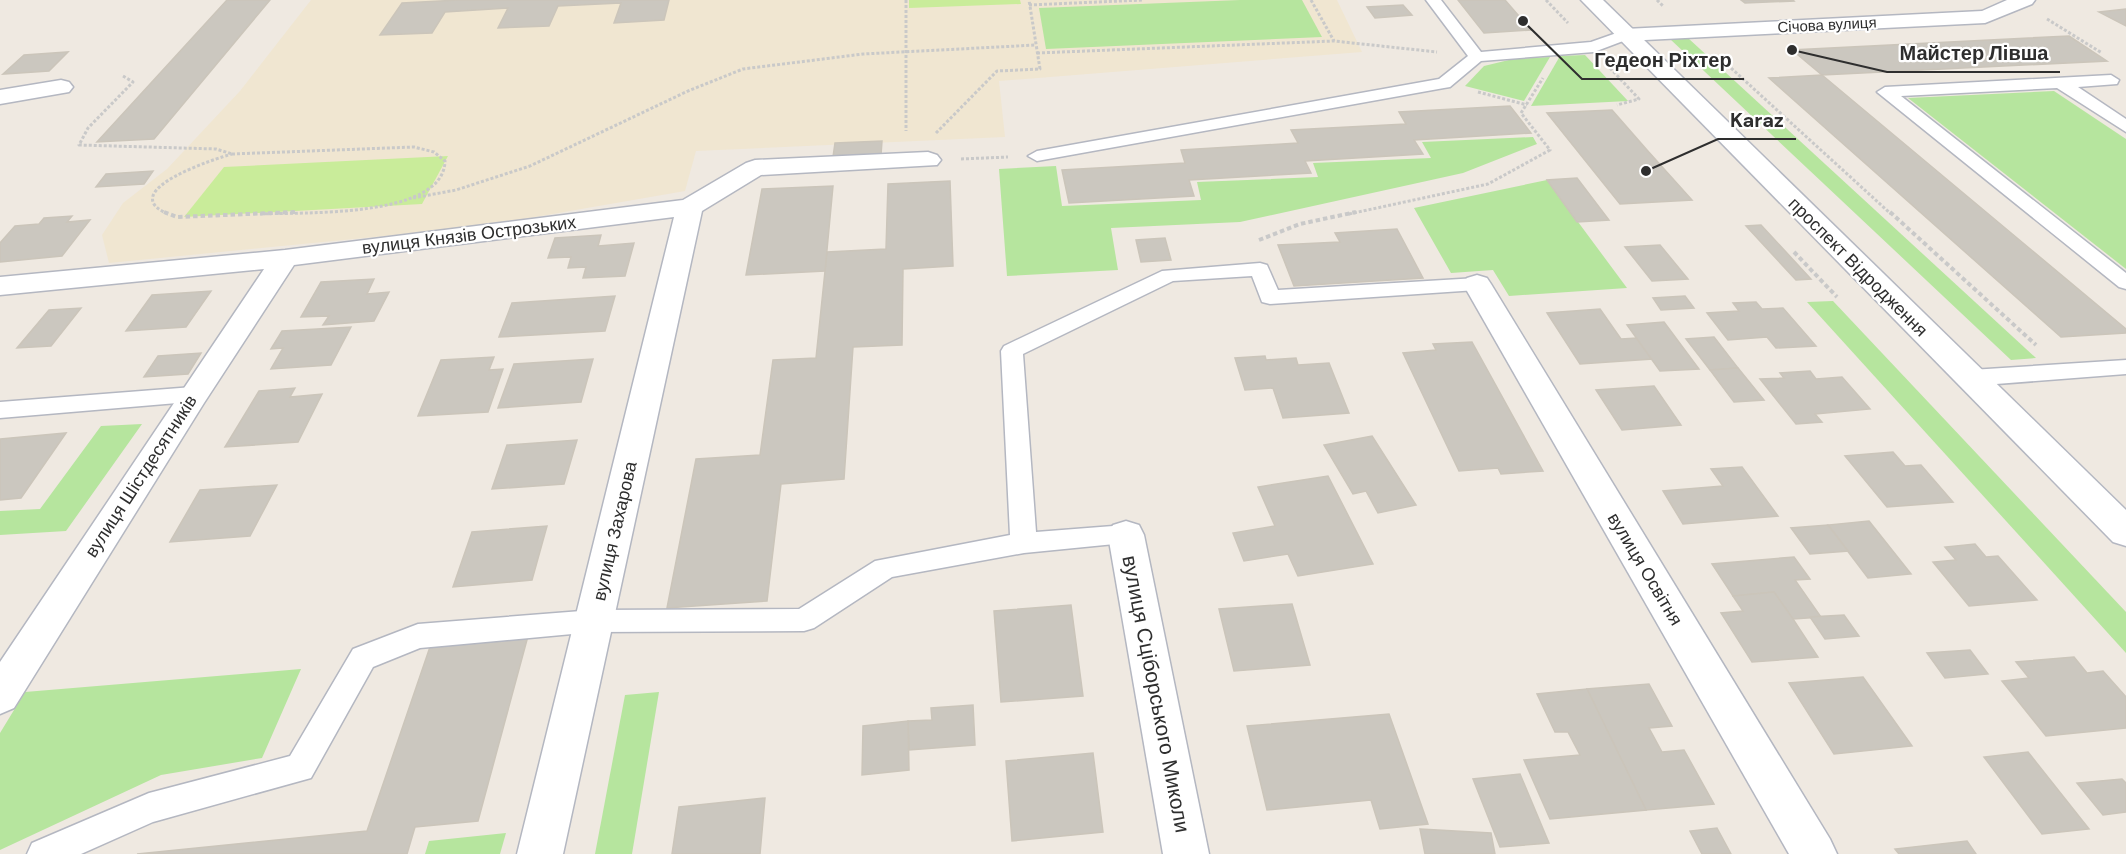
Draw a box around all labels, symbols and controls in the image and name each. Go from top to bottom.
street label: Січова вулиця [1777,12,1877,38]
callout: Майстер Лівша [1887,34,2060,72]
text: Майстер Лівша [1900,40,2049,66]
callout: Гедеон Ріхтер [1582,41,1744,79]
text: Гедеон Ріхтер [1594,47,1732,73]
callout: Karaz [1718,101,1796,139]
text: Karaz [1730,107,1784,133]
street label: проспект Відродження [1783,192,1933,342]
street label: вулиця Князів Острозьких [361,210,577,260]
street label: вулиця Шістдесятників [79,390,203,562]
street label: вулиця Захарова [587,458,643,603]
street label: вулиця Освітня [1602,508,1688,630]
street label: вулиця Сціборського Миколи [1115,553,1197,835]

